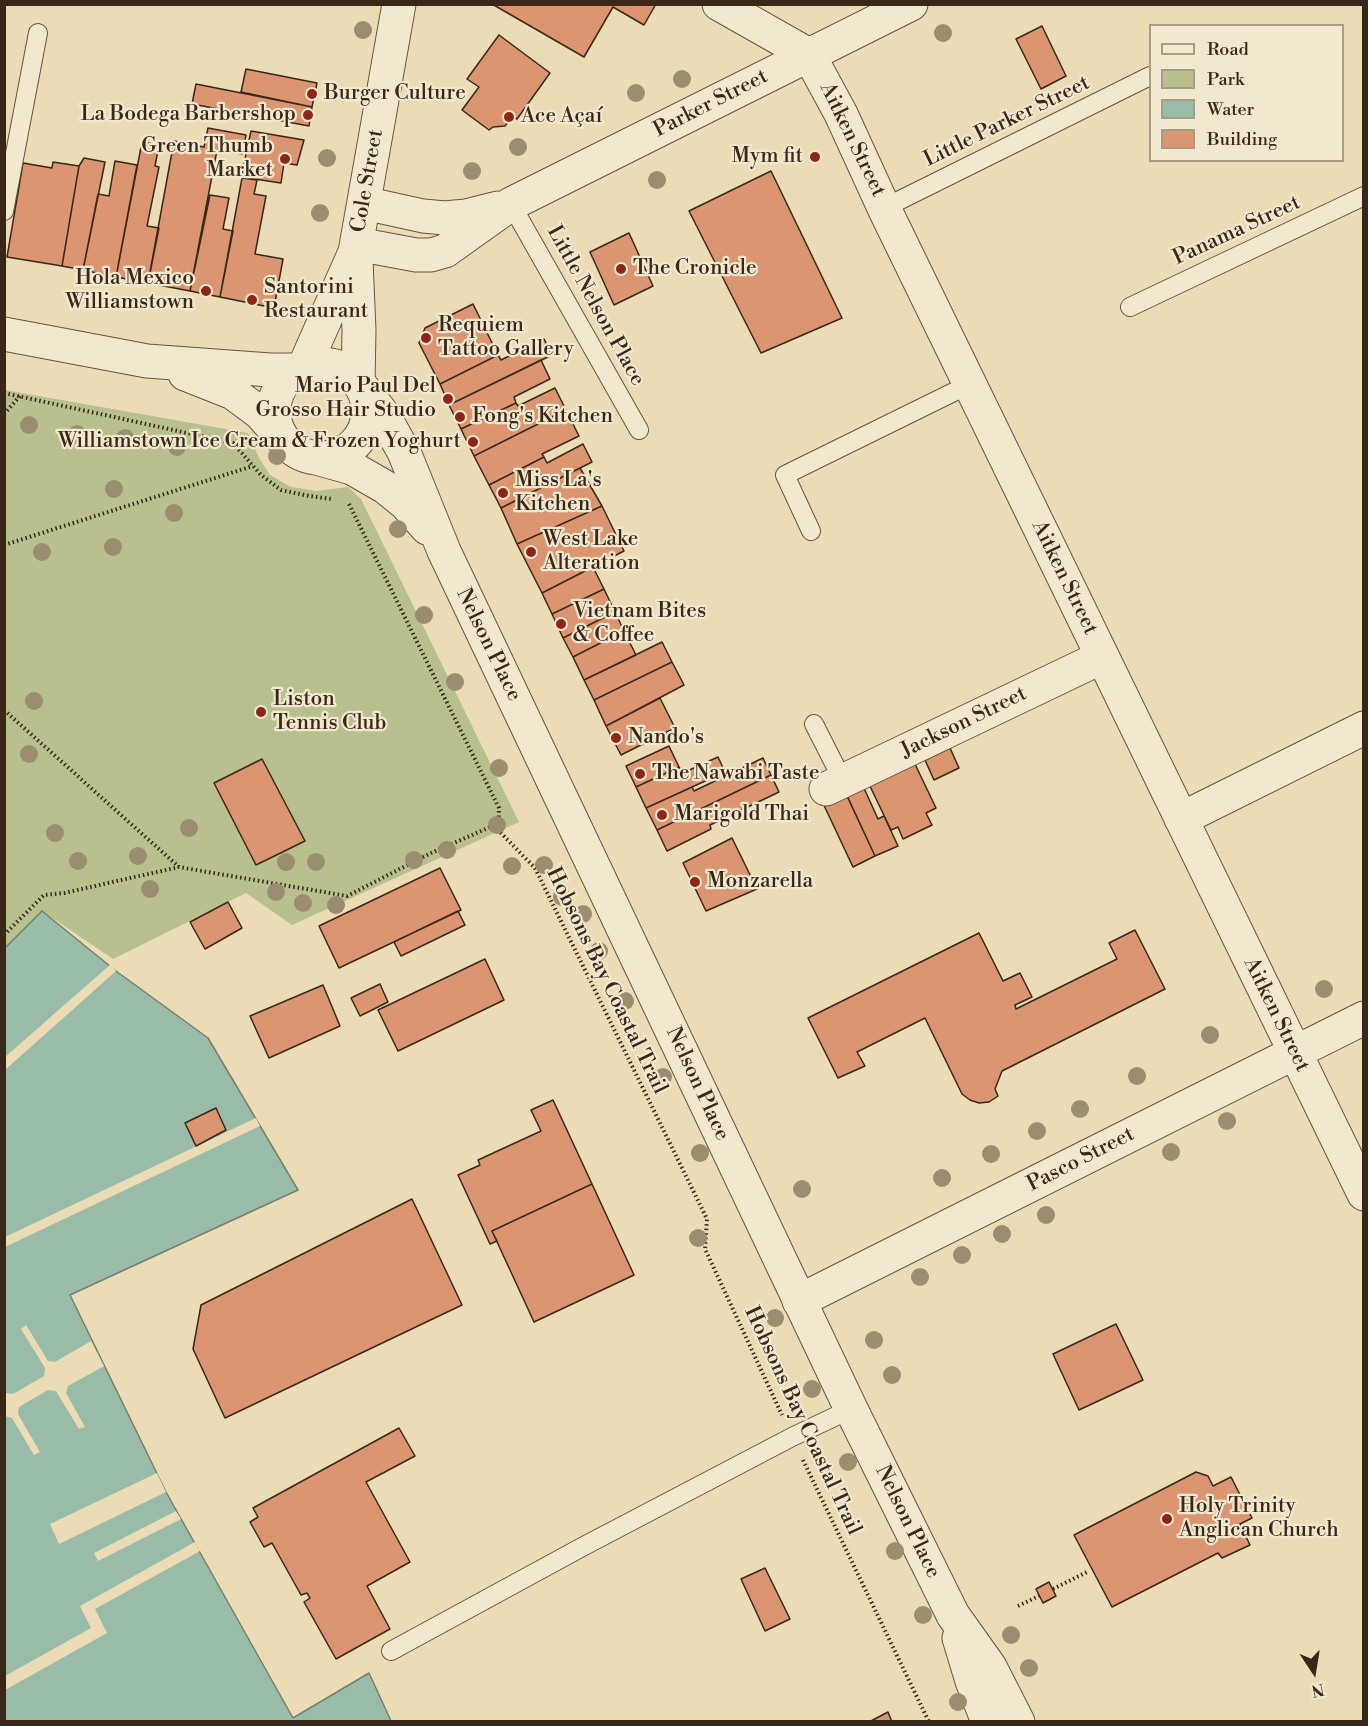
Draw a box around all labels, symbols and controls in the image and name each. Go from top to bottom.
legend [1149,24,1344,162]
text: Road [1207,38,1249,61]
street label: Parker Street [650,65,772,143]
text: Park [1207,68,1244,91]
street label: Little Parker Street [920,71,1094,173]
street label: Aitken Street [814,79,890,201]
place label: Burger Culture [324,81,466,107]
marker: Burger Culture [305,87,319,101]
text: Water [1207,98,1254,121]
place label: La Bodega Barbershop [81,102,296,128]
place label: Ace Açaí [521,104,602,130]
marker: La Bodega Barbershop [301,108,315,122]
marker: Ace Açaí [502,110,516,124]
street label: Cole Street [347,127,389,235]
text: Building [1207,128,1277,151]
place label: Green Thumb Market [141,134,273,184]
place label: Mym fit [731,144,803,170]
marker: Mym fit [808,150,822,164]
marker: Green Thumb Market [278,152,292,166]
street label: Panama Street [1169,191,1305,271]
street label: Little Nelson Place [541,221,649,391]
place label: The Cronicle [633,256,757,282]
marker: The Cronicle [614,262,628,276]
place label: Hola Mexico Williamstown [65,266,194,316]
place label: Santorini Restaurant [264,275,368,325]
marker: Hola Mexico Williamstown [199,284,213,298]
marker: Santorini Restaurant [245,293,259,307]
place label: Requiem Tattoo Gallery [438,313,574,363]
marker: Requiem Tattoo Gallery [419,331,433,345]
place label: Mario Paul Del Grosso Hair Studio [255,374,436,424]
marker: Mario Paul Del Grosso Hair Studio [441,392,455,406]
place label: Fong's Kitchen [472,404,613,430]
marker: Fong's Kitchen [453,410,467,424]
place label: Williamstown Ice Cream & Frozen Yoghurt [58,429,461,455]
marker: Williamstown Ice Cream & Frozen Yoghurt [466,435,480,449]
place label: Miss La's Kitchen [515,468,602,518]
marker: Miss La's Kitchen [496,486,510,500]
street label: Aitken Street [1026,517,1102,639]
place label: West Lake Alteration [543,527,640,577]
marker: West Lake Alteration [524,545,538,559]
street label: Nelson Place [450,584,526,706]
place label: Vietnam Bites & Coffee [573,599,706,649]
marker: Vietnam Bites & Coffee [554,617,568,631]
street label: Jackson Street [897,682,1031,764]
place label: Liston Tennis Club [273,687,387,737]
marker: Liston Tennis Club [254,705,268,719]
place label: Nando's [628,725,704,751]
marker: Nando's [609,731,623,745]
place label: The Nawabi Taste [652,761,819,787]
marker: The Nawabi Taste [633,767,647,781]
place label: Marigold Thai [674,802,809,828]
marker: Marigold Thai [655,808,669,822]
street label: Hobsons Bay Coastal Trail [540,863,672,1099]
place label: Monzarella [707,869,813,895]
marker: Monzarella [688,875,702,889]
street label: Aitken Street [1238,954,1314,1076]
street label: Nelson Place [660,1023,734,1145]
street label: Pasco Street [1023,1122,1139,1198]
street label: Hobsons Bay Coastal Trail [738,1303,866,1539]
street label: Nelson Place [869,1461,945,1583]
place label: Holy Trinity Anglican Church [1179,1494,1339,1544]
marker: Holy Trinity Anglican Church [1160,1512,1174,1526]
north arrow [1284,1642,1344,1702]
text: N [1309,1679,1326,1701]

